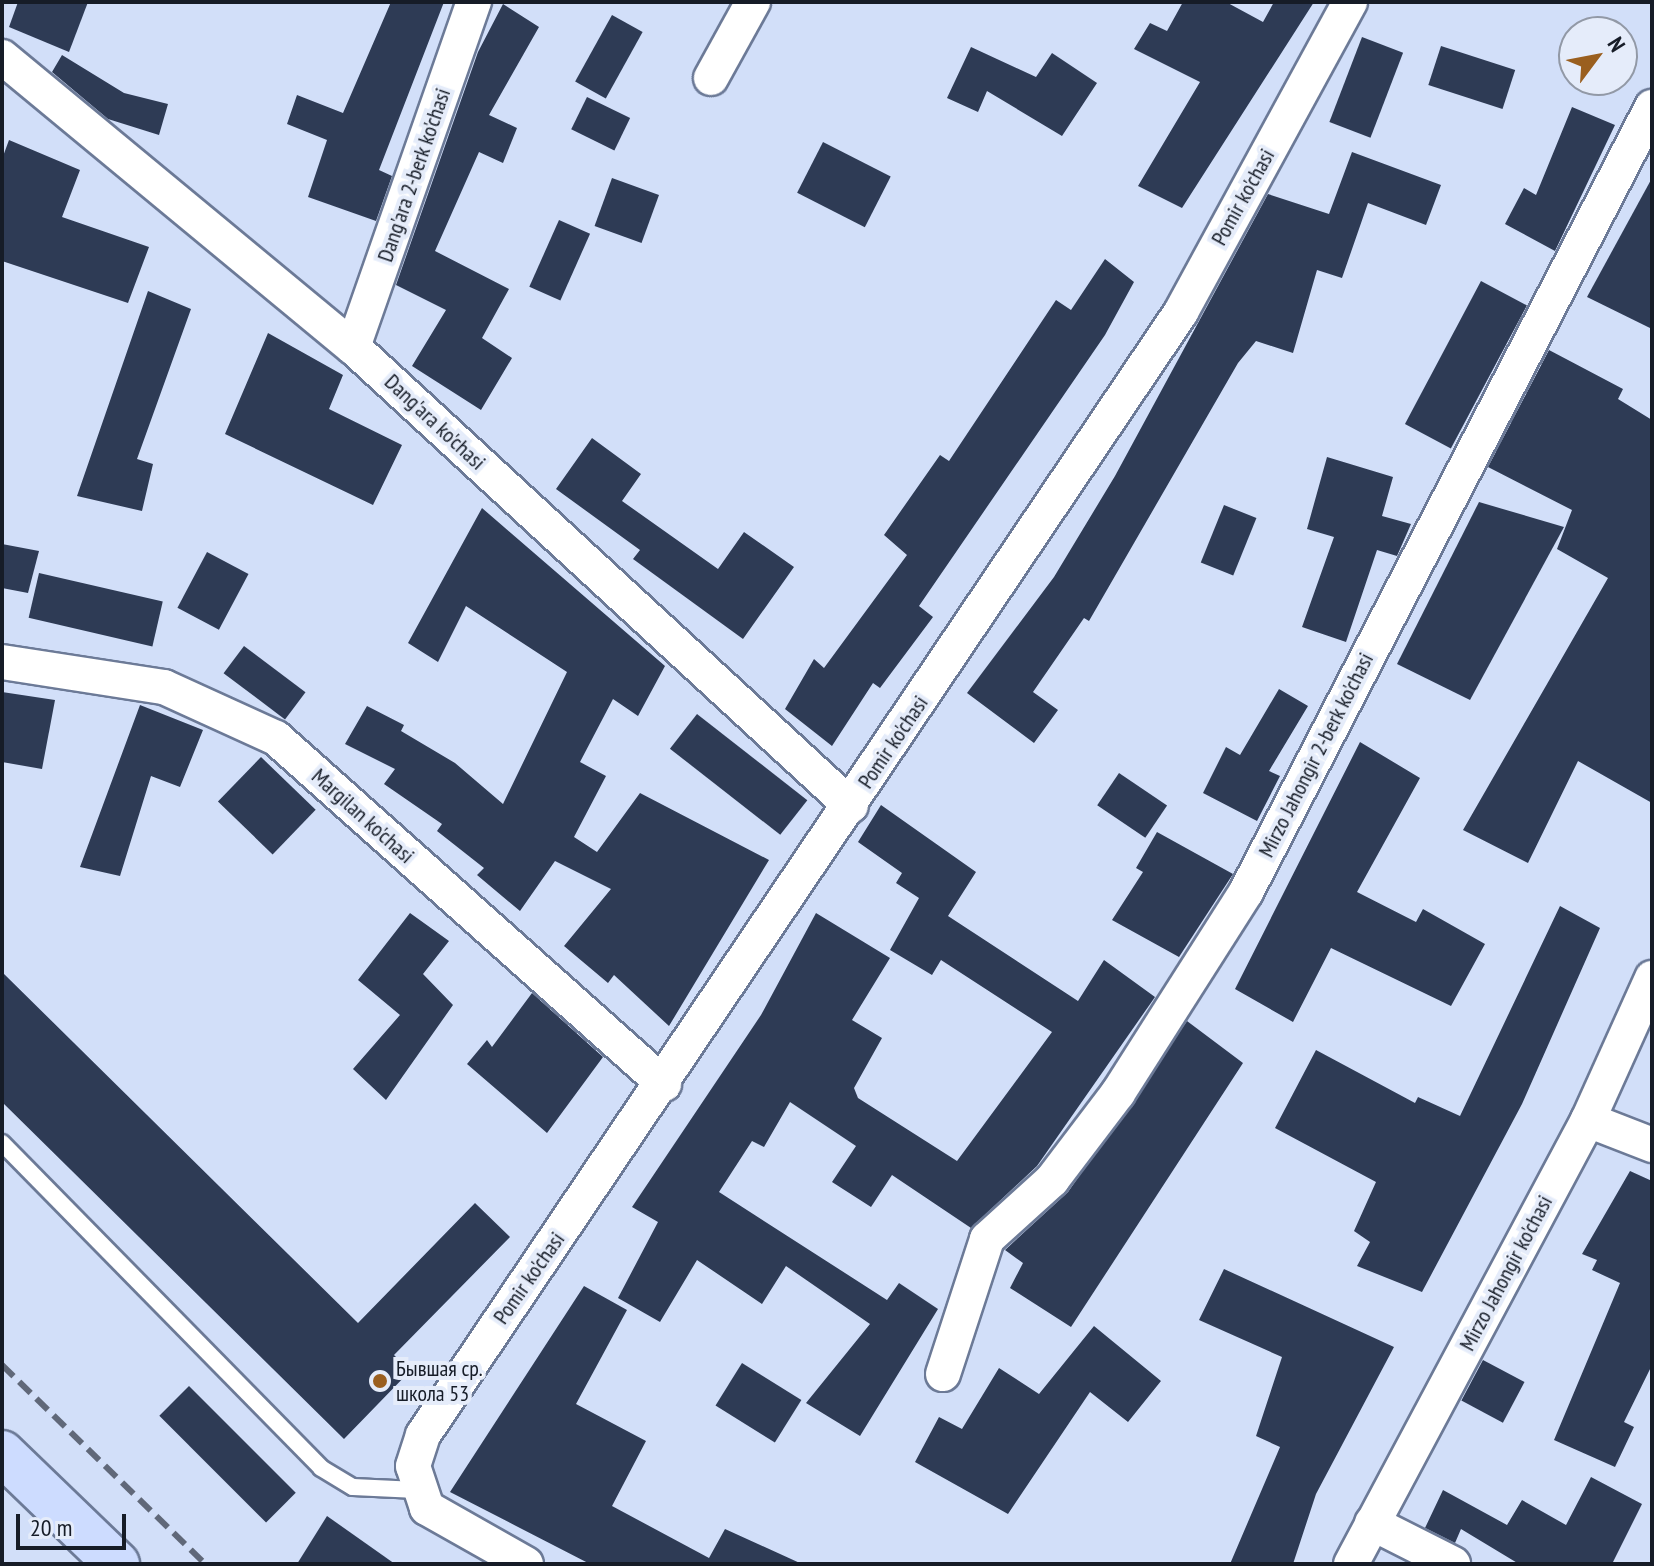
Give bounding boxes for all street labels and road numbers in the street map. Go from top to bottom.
street label: Dang'ara 2-berk ko'chasi [372,85,456,265]
street label: Pomir ko'chasi [1206,144,1280,250]
street label: Dang'ara ko'chasi [379,369,491,475]
street label: Mirzo Jahongir 2-berk ko'chasi [1253,648,1379,862]
street label: Pomir ko'chasi [852,691,934,793]
street label: Margilan ko'chasi [306,763,420,869]
street label: Mirzo Jahongir ko'chasi [1454,1191,1558,1355]
street label: Pomir ko'chasi [488,1227,570,1329]

